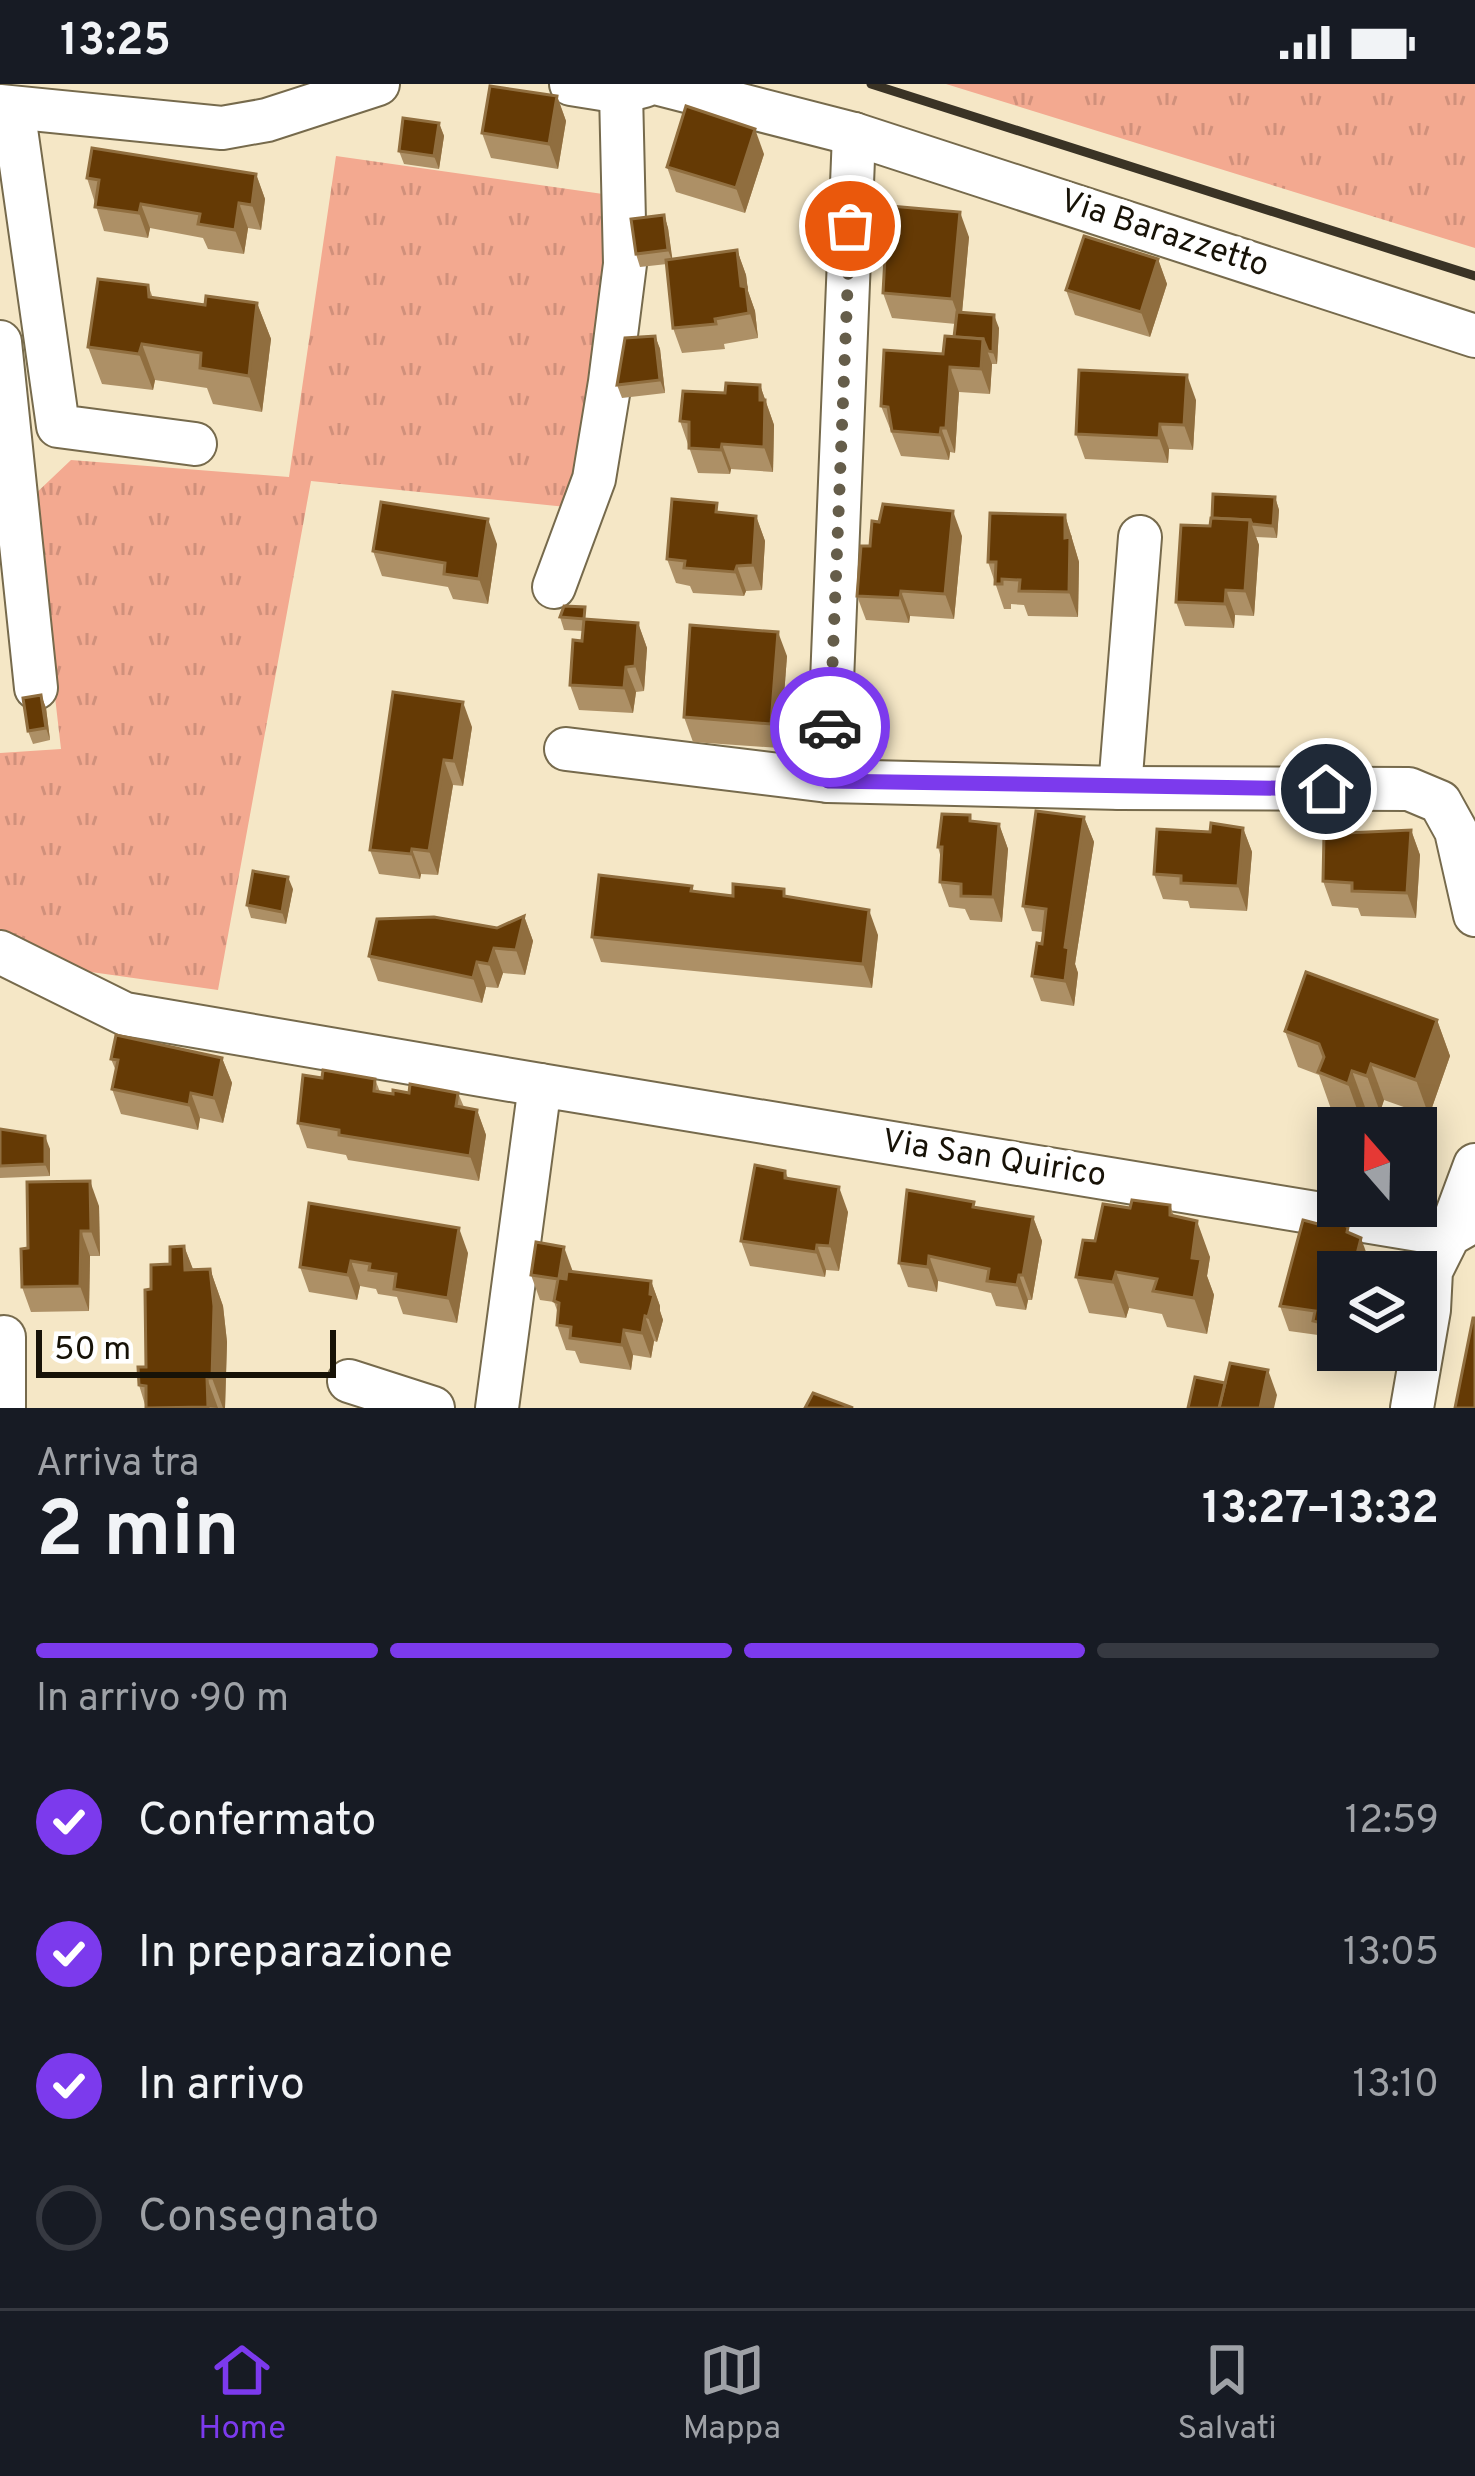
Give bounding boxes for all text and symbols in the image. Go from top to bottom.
text: 13:25 [60,14,171,71]
pin [799,175,901,277]
street label: Via Barazzetto [1054,181,1274,289]
icon: bag [817,193,883,259]
courier [770,667,890,787]
icon: car [797,694,863,760]
pin [1275,738,1377,840]
icon: home [1293,756,1359,822]
north arrow [1317,1107,1437,1227]
map controls [1317,1107,1437,1371]
street label: Via San Quirico [879,1122,1109,1198]
button: layers [1317,1251,1437,1371]
scale bar [36,1324,336,1377]
text: 50 m [54,1330,131,1372]
text: Arriva tra [36,1441,199,1490]
text: 13:27–13:32 [1202,1482,1439,1539]
text: 2 min [36,1485,240,1584]
text: In arrivo · 90 m [36,1676,289,1725]
icon: check [36,1789,102,1855]
text: Confermato [138,1794,376,1851]
text: 12:59 [1345,1798,1439,1847]
icon: check [36,1921,102,1987]
text: In preparazione [138,1926,453,1983]
text: 13:05 [1343,1930,1439,1979]
icon: check [36,2053,102,2119]
text: In arrivo [138,2058,305,2115]
text: 13:10 [1353,2062,1439,2111]
text: Consegnato [138,2190,379,2247]
tab: Home [198,2337,286,2451]
tab: Mappa [683,2337,781,2451]
tab: Salvati [1178,2337,1277,2451]

